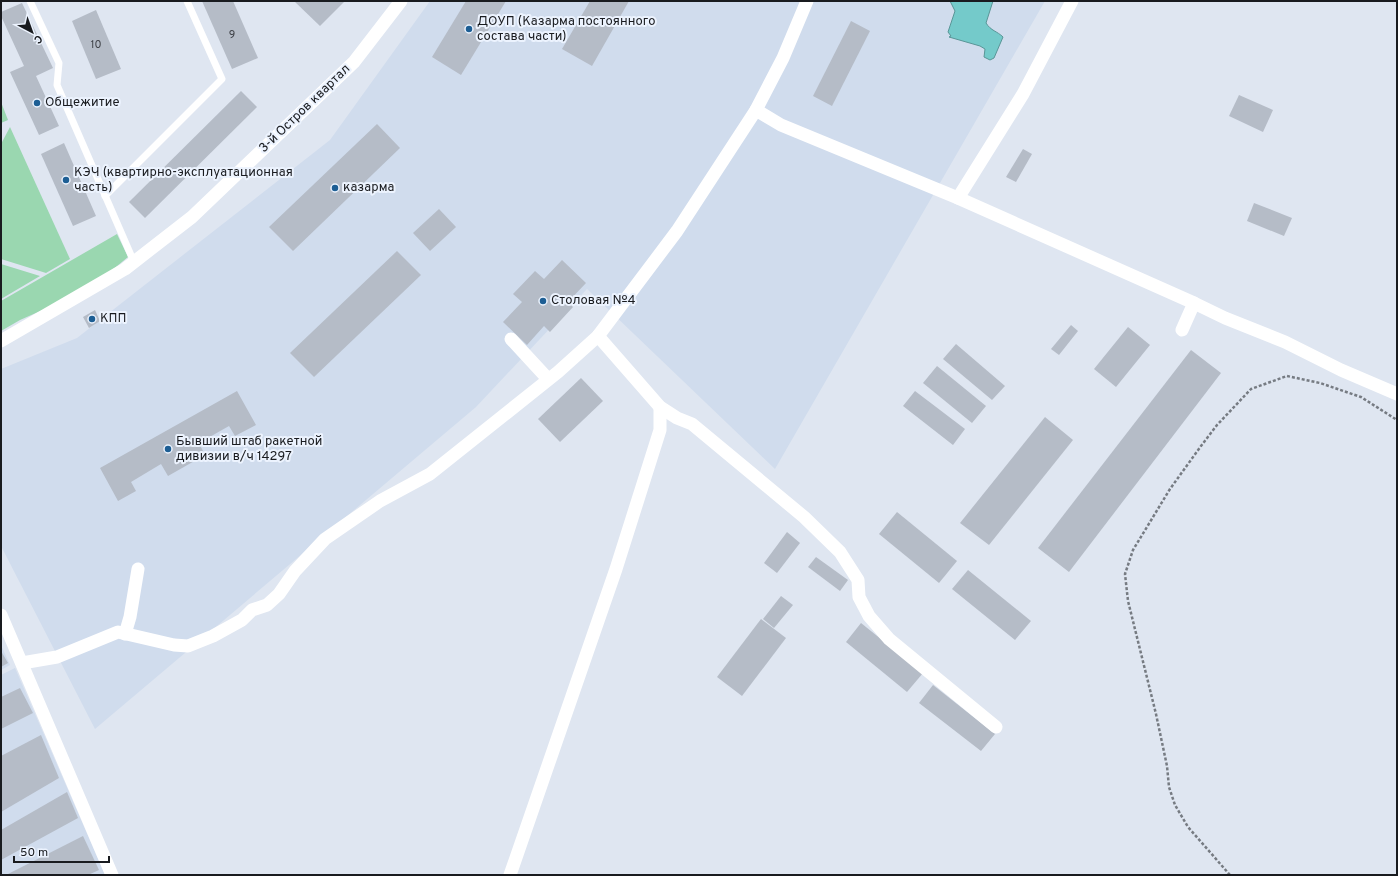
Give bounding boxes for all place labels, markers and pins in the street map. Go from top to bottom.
place label: ДОУП (Казарма постоянного состава части) [477,14,656,45]
marker: ДОУП (Казарма постоянного состава части) [464,24,474,34]
place label: Общежитие [45,95,119,111]
marker: Общежитие [32,98,42,108]
place label: КЭЧ (квартирно-эксплуатационная часть) [74,165,293,196]
marker: КЭЧ (квартирно-эксплуатационная часть) [61,175,71,185]
place label: казарма [343,180,394,196]
marker: казарма [330,183,340,193]
place label: Столовая №4 [551,293,636,309]
marker: Столовая №4 [538,296,548,306]
place label: КПП [100,311,126,327]
marker: КПП [87,314,97,324]
place label: Бывший штаб ракетной дивизии в/ч 14297 [176,434,322,465]
marker: Бывший штаб ракетной дивизии в/ч 14297 [163,444,173,454]

